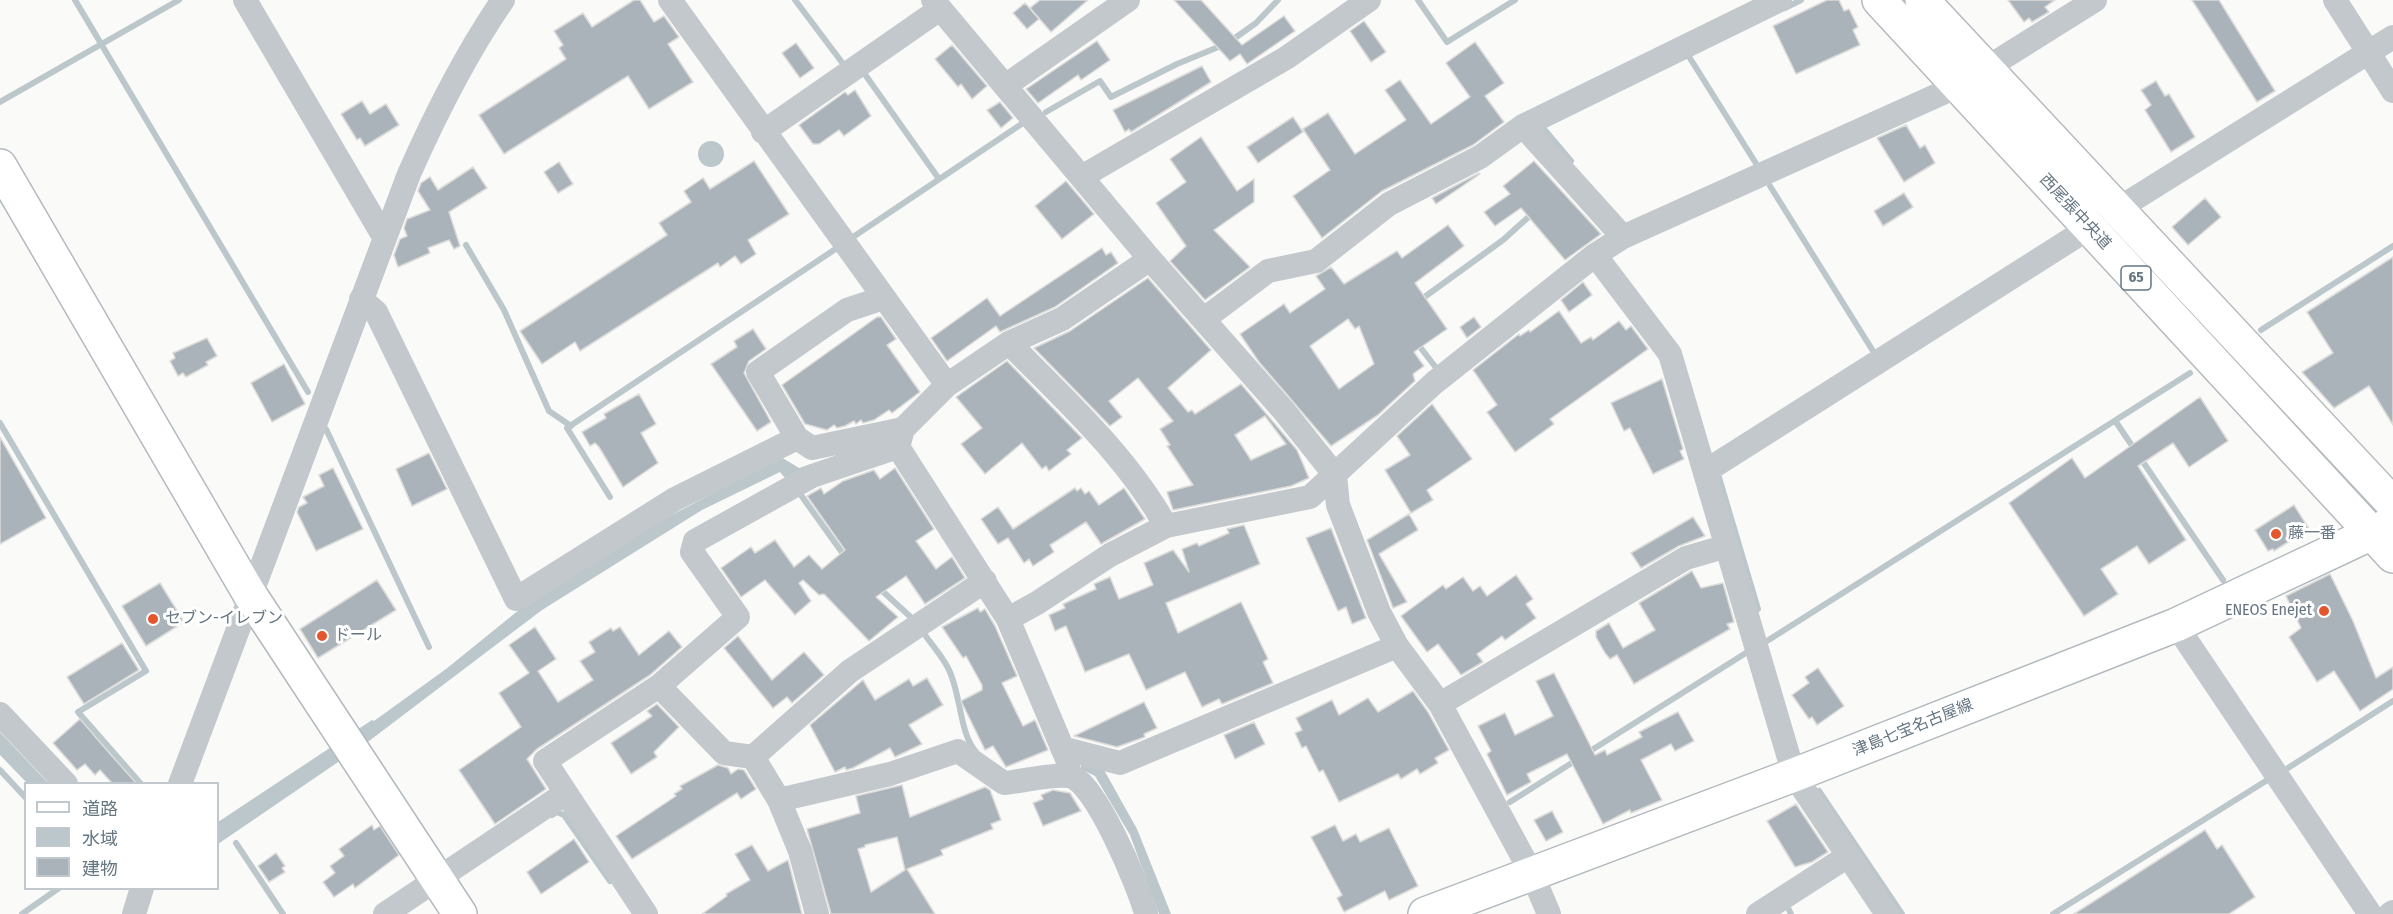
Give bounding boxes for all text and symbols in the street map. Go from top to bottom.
street label: 西尾張中央道 [2035,170,2115,254]
road number: 65 [2121,266,2151,290]
place label: 藤一番 [2288,524,2336,544]
marker: 藤一番 [2269,527,2283,541]
place label: ENEOS Enejet [2225,601,2312,621]
marker: ENEOS Enejet [2317,604,2331,618]
place label: セブン-イレブン [165,609,283,629]
marker: セブン-イレブン [146,612,160,626]
place label: ドール [334,626,382,646]
marker: ドール [315,629,329,643]
street label: 津島七宝名古屋線 [1850,695,1976,761]
legend [24,782,219,890]
text: 道路 [82,798,118,820]
text: 水域 [82,828,118,850]
text: 建物 [82,858,118,880]

